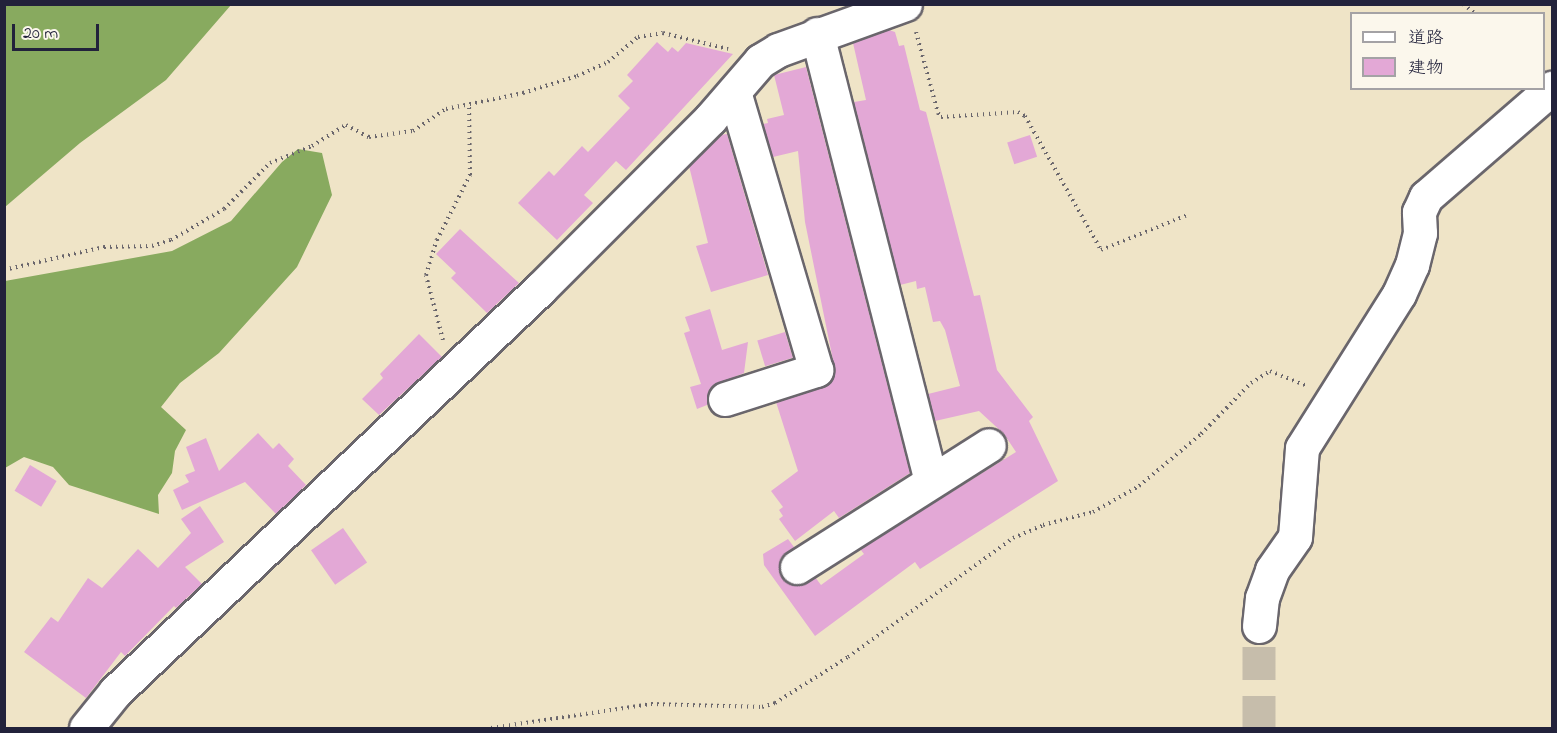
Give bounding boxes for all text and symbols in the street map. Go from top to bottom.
scale bar [15,12,102,50]
legend [1350,12,1545,90]
text: 20 m [23,21,58,47]
text: 道路 [1408,26,1444,52]
text: 建物 [1408,56,1444,82]

